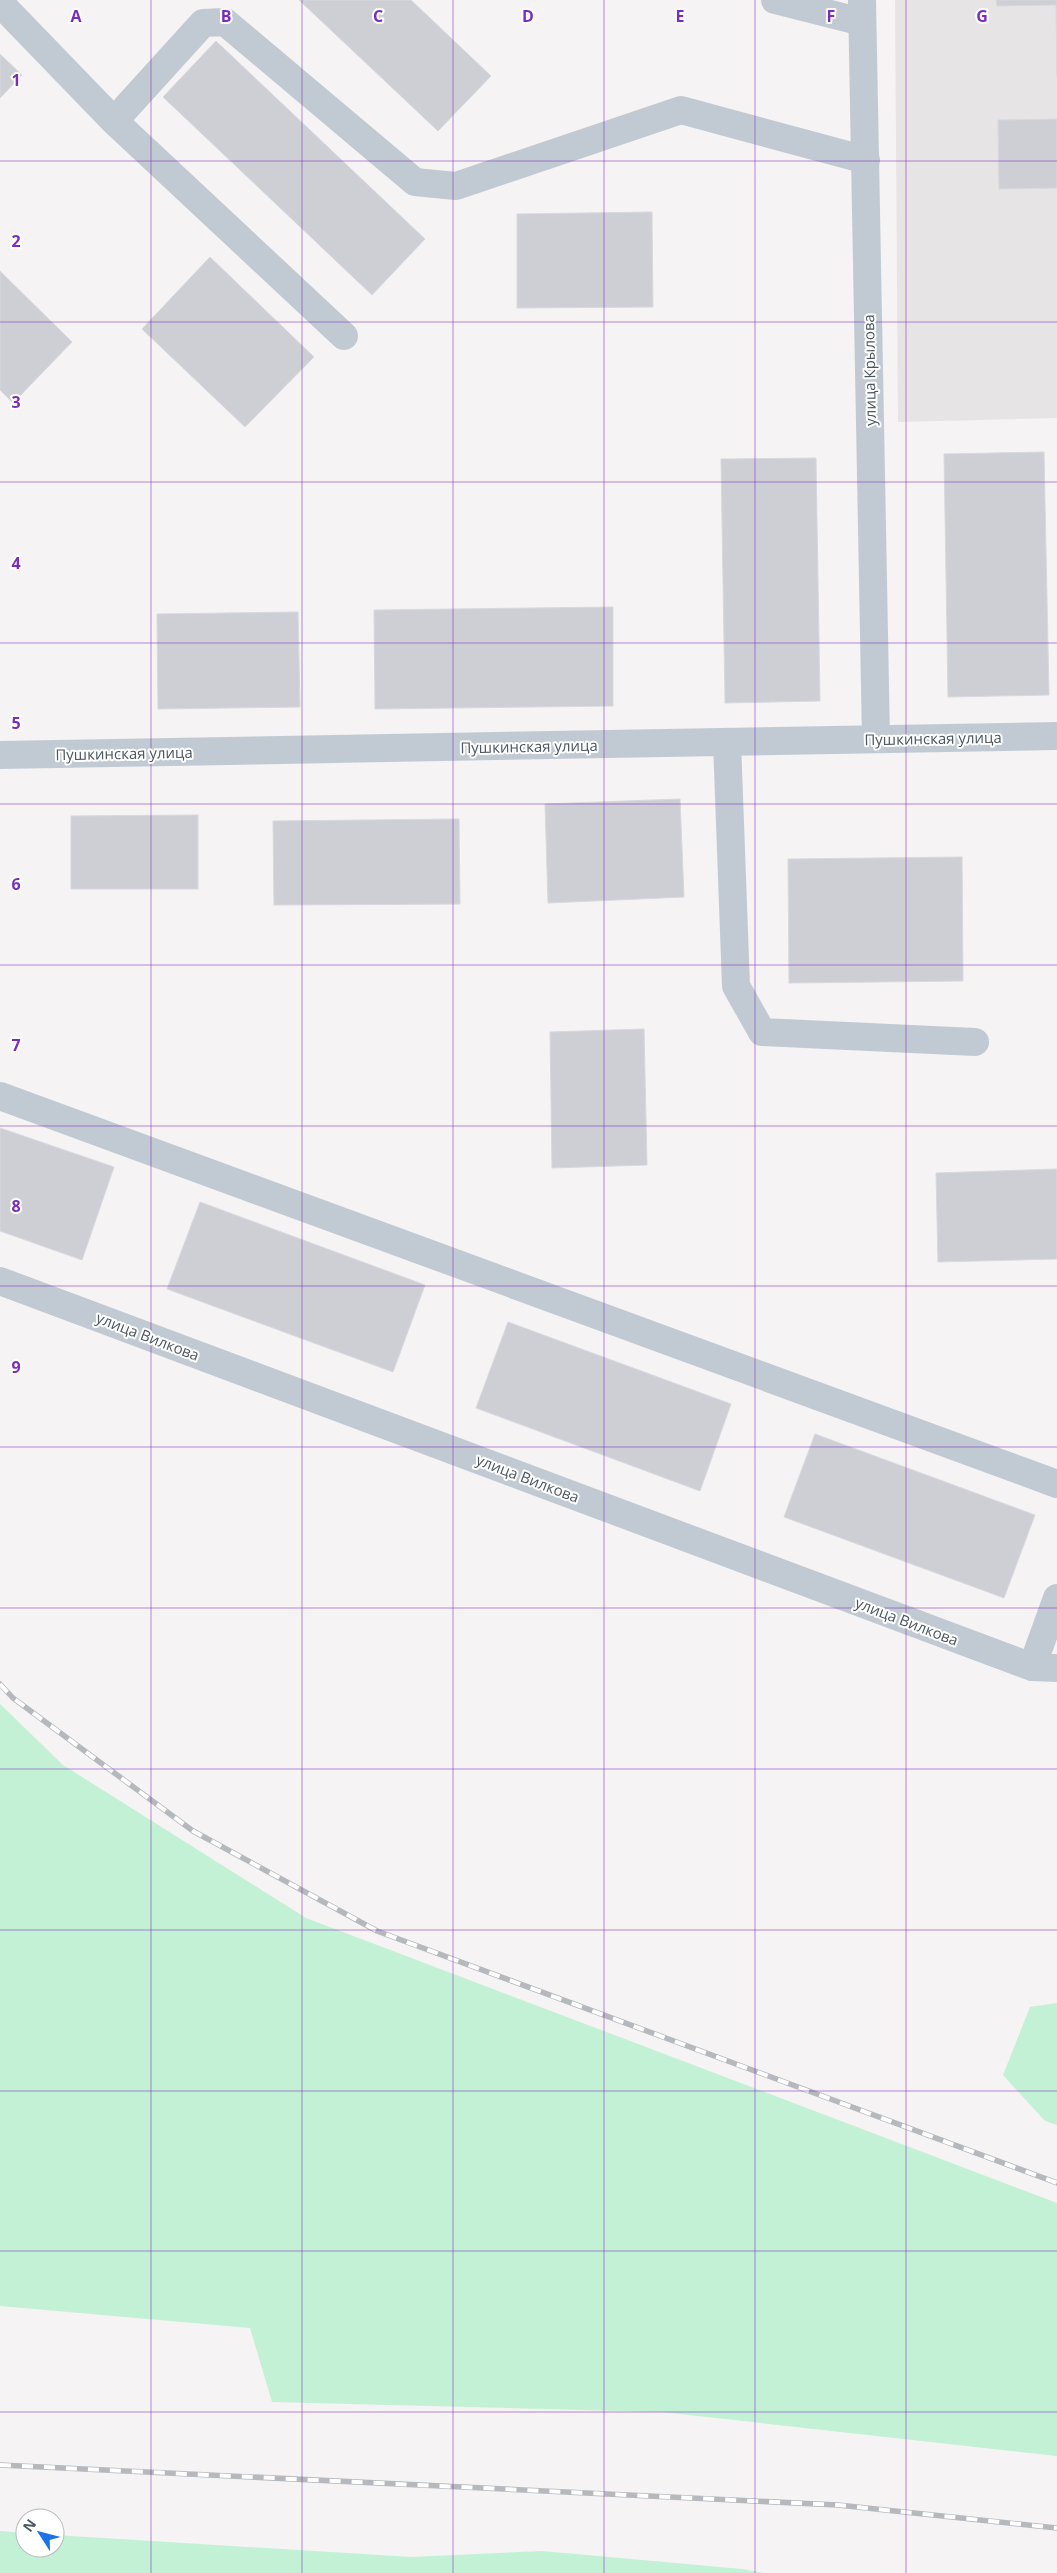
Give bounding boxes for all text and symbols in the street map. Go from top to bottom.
text: A [70,5,82,27]
text: B [221,5,231,27]
text: C [373,5,383,27]
text: D [522,5,534,27]
text: E [676,5,685,27]
text: F [827,5,835,27]
text: G [976,5,988,27]
text: 1 [11,69,21,91]
text: 2 [11,230,21,252]
street label: улица Крылова [858,314,880,426]
text: 3 [11,391,21,413]
text: 4 [11,552,21,574]
text: 5 [11,712,21,734]
street label: Пушкинская улица [864,727,1002,749]
street label: Пушкинская улица [460,735,598,757]
street label: Пушкинская улица [55,742,193,764]
text: 6 [11,873,21,895]
text: 7 [11,1034,21,1056]
text: 8 [11,1195,21,1217]
street label: улица Вилкова [94,1307,202,1365]
text: 9 [11,1356,21,1378]
street label: улица Вилкова [474,1449,582,1507]
street label: улица Вилкова [853,1592,961,1650]
north arrow [15,2508,65,2558]
text: N [18,2515,40,2535]

